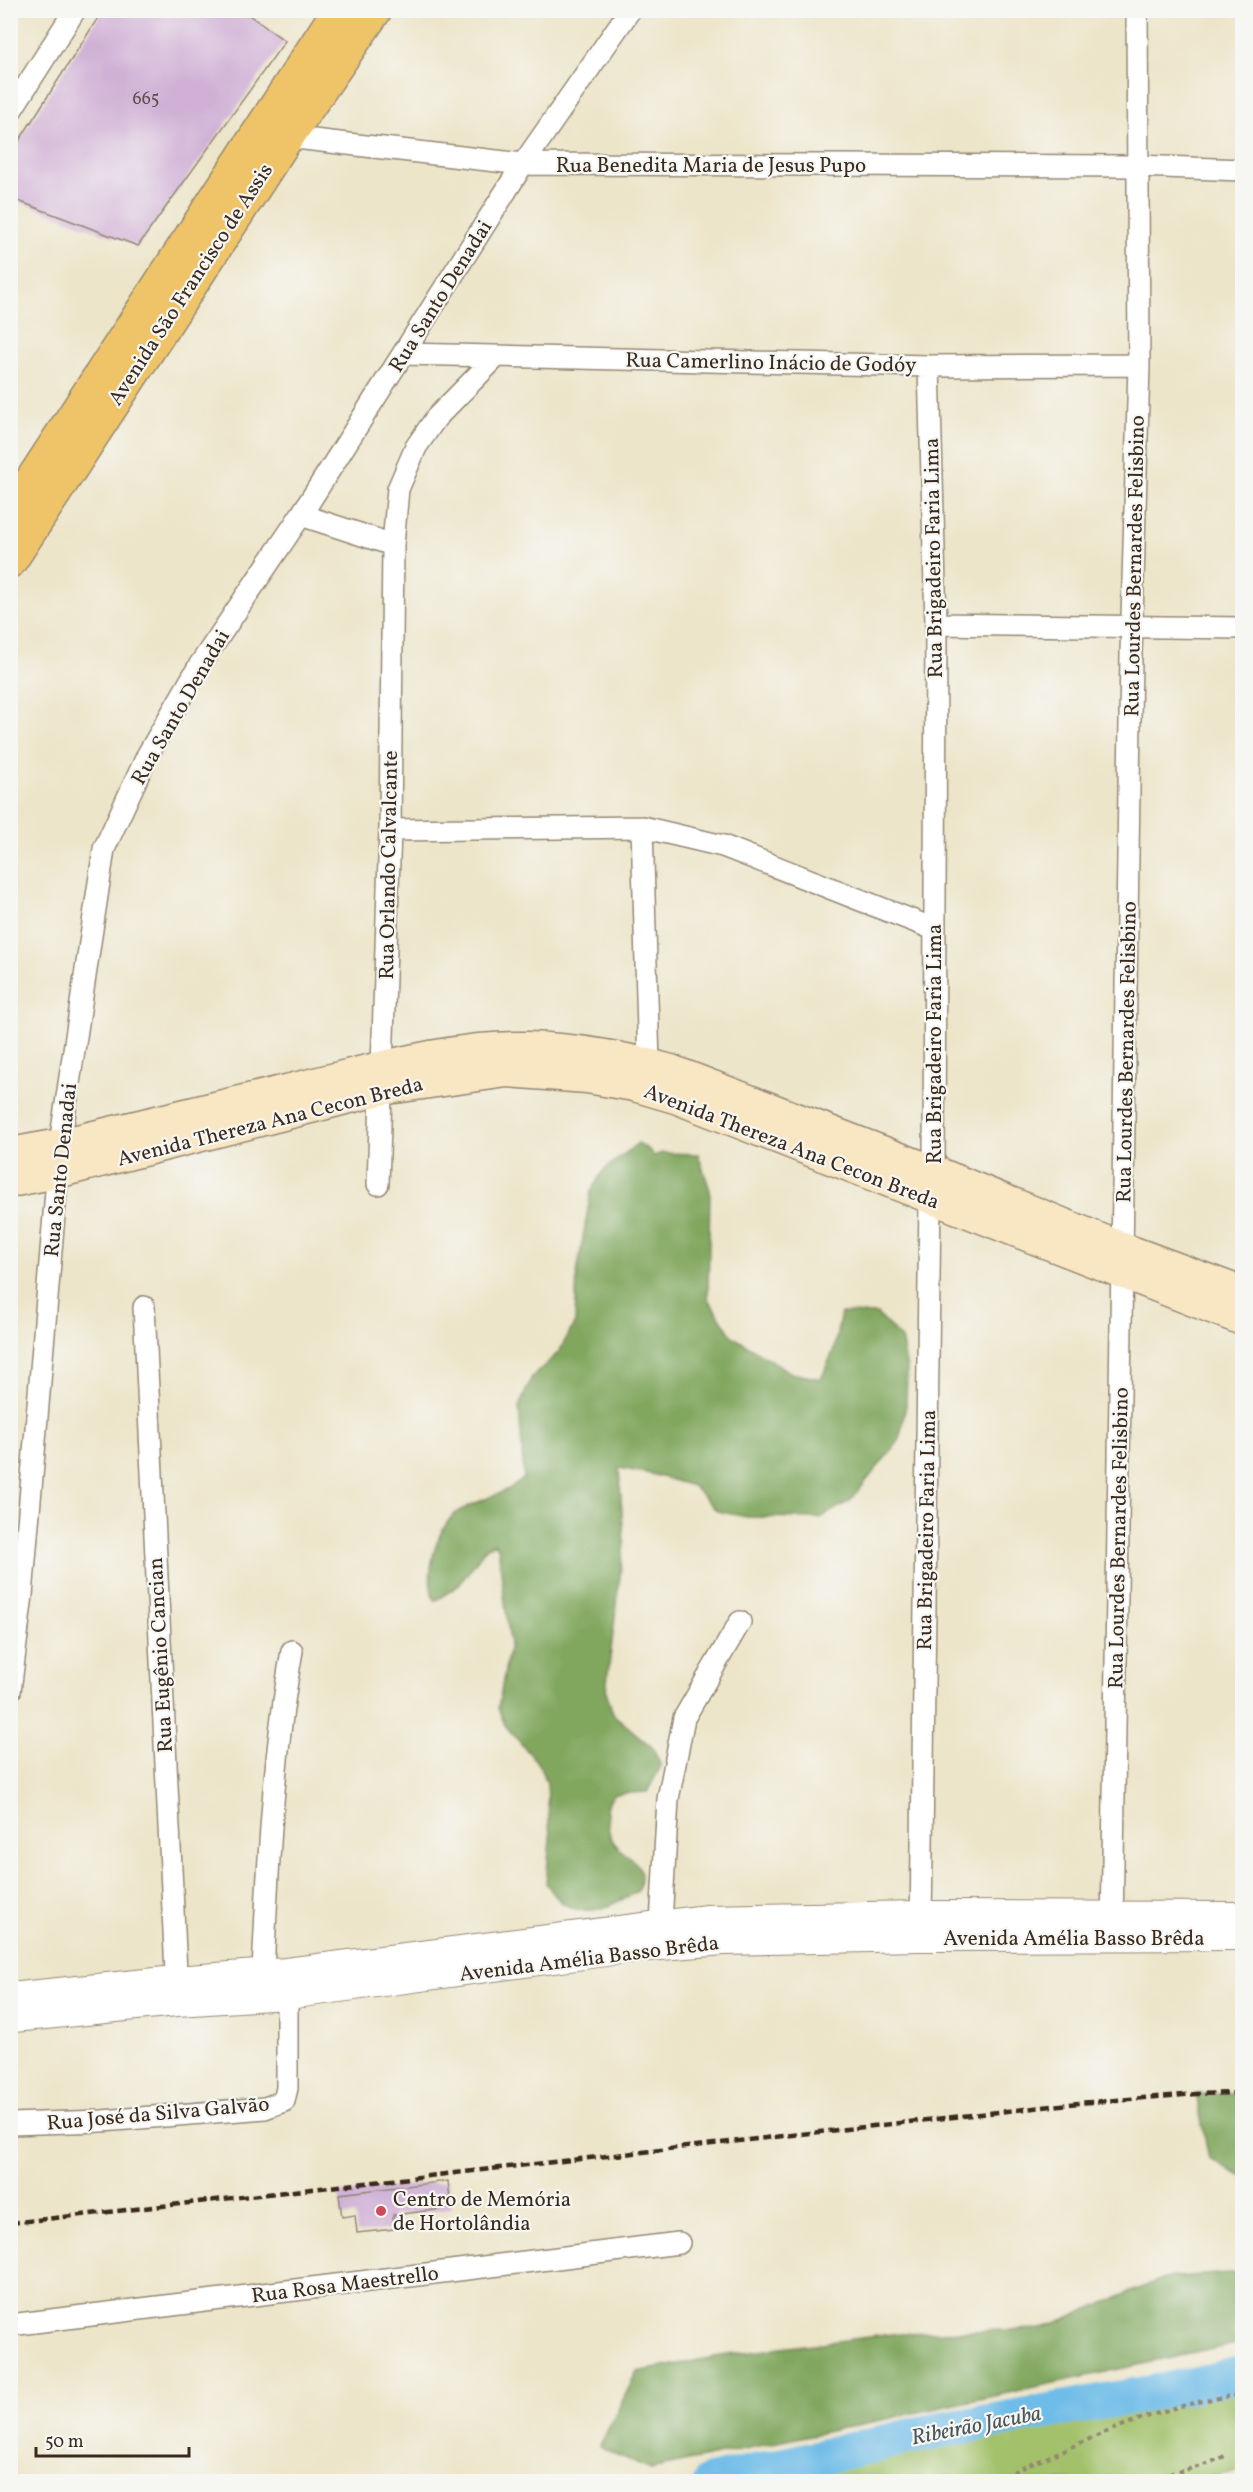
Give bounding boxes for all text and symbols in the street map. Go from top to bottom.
house number: 665 [133,87,159,112]
street label: Rua Benedita Maria de Jesus Pupo [556,152,866,181]
street label: Avenida São Francisco de Assis [102,158,281,412]
street label: Rua Santo Denadai [383,215,500,379]
street label: Rua Camerlino Inácio de Godóy [625,346,917,381]
street label: Rua Lourdes Bernardes Felisbino [1118,415,1153,717]
street label: Rua Brigadeiro Faria Lima [918,437,951,679]
street label: Rua Santo Denadai [125,625,238,791]
street label: Rua Orlando Calvalcante [373,750,406,980]
street label: Rua Lourdes Bernardes Felisbino [1110,901,1145,1203]
street label: Rua Brigadeiro Faria Lima [921,924,950,1164]
street label: Avenida Thereza Ana Cecon Breda [114,1070,426,1175]
street label: Avenida Thereza Ana Cecon Breda [639,1078,943,1217]
street label: Rua Santo Denadai [38,1082,85,1259]
street label: Rua Lourdes Bernardes Felisbino [1102,1387,1137,1689]
street label: Rua Brigadeiro Faria Lima [911,1409,944,1651]
street label: Rua Eugênio Cancian [142,1556,181,1753]
street label: Avenida Amélia Basso Brêda [943,1925,1205,1954]
street label: Avenida Amélia Basso Brêda [458,1929,721,1990]
street label: Rua José da Silva Galvão [46,2090,271,2139]
place label: Centro de Memória de Hortolândia [393,2186,571,2239]
marker: Centro de Memória de Hortolândia [374,2204,388,2218]
street label: Rua Rosa Maestrello [250,2260,440,2311]
water label: Ribeirão Jacuba [909,2399,1044,2454]
scale bar [36,2420,189,2458]
text: 50 m [45,2430,84,2455]

